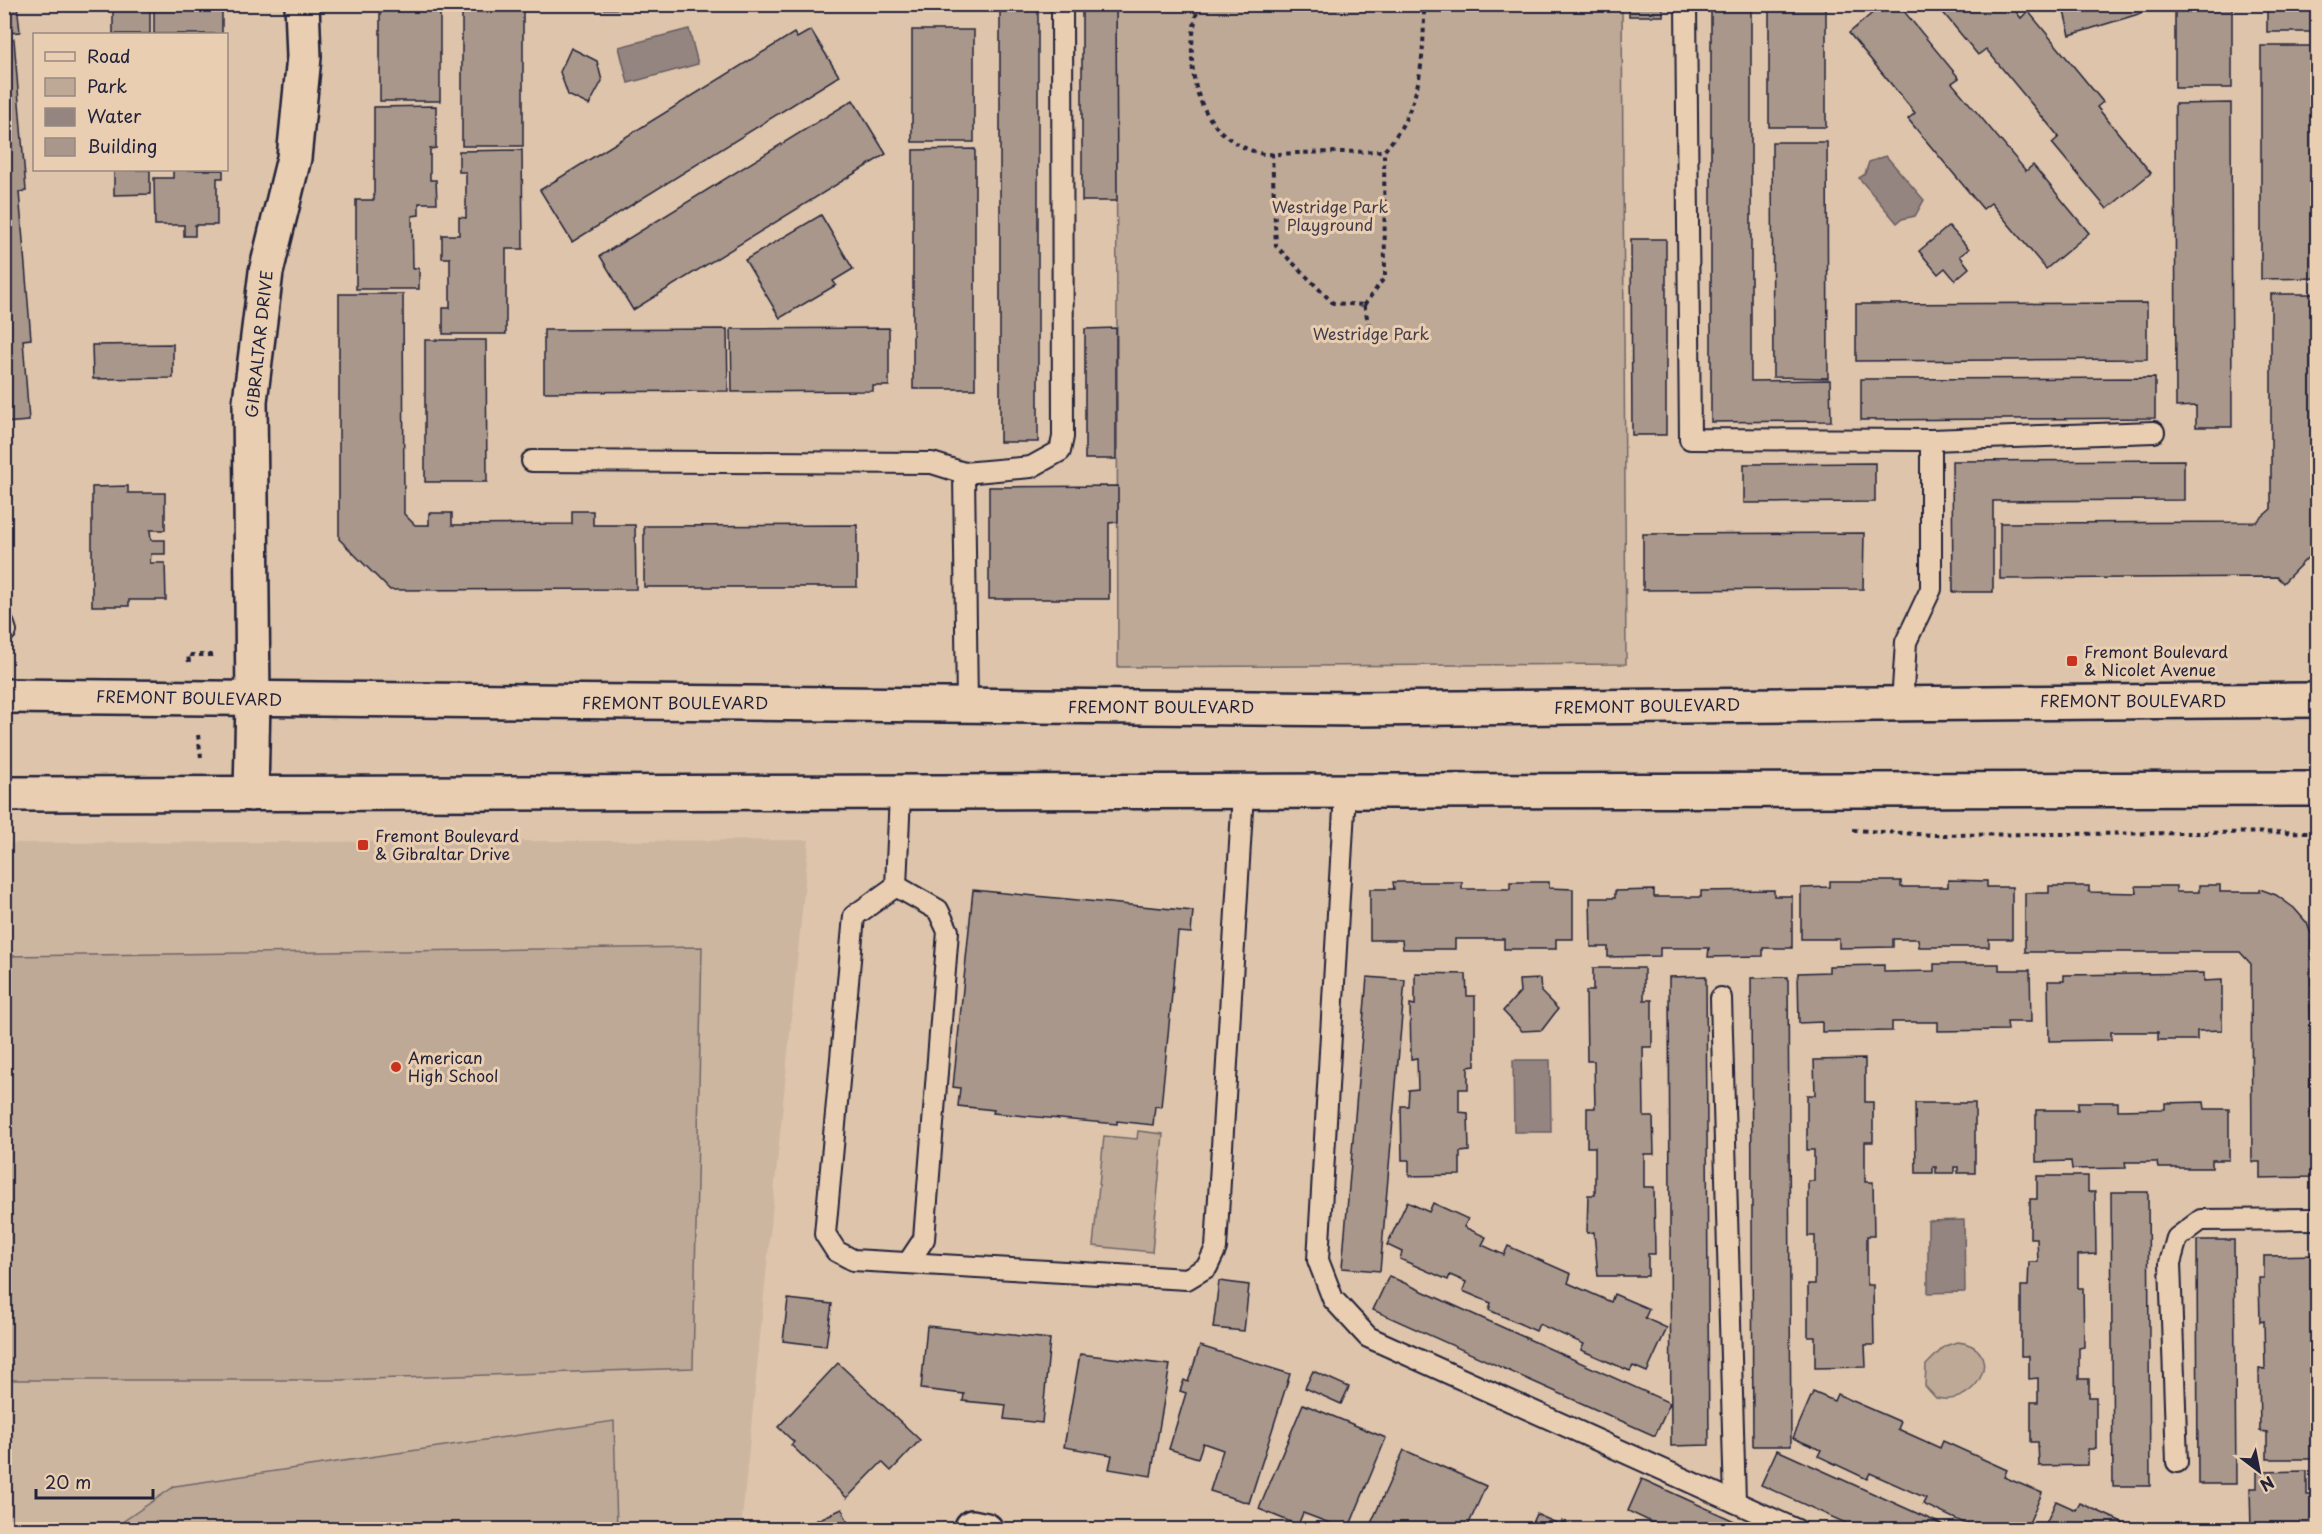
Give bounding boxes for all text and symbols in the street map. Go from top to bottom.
legend [33,33,228,171]
text: Road [87,42,131,69]
text: Park [87,72,127,99]
text: Water [87,102,142,129]
text: Building [87,132,157,159]
park label: Westridge Park Playground [1272,194,1388,236]
street label: GIBRALTAR DRIVE [238,269,278,419]
park label: Westridge Park [1313,321,1429,345]
place label: Fremont Boulevard & Nicolet Avenue [2084,639,2228,681]
marker: Fremont Boulevard & Nicolet Avenue [2065,654,2079,668]
street label: FREMONT BOULEVARD [96,683,282,711]
street label: FREMONT BOULEVARD [2040,688,2226,712]
street label: FREMONT BOULEVARD [582,690,768,714]
street label: FREMONT BOULEVARD [1554,691,1740,719]
street label: FREMONT BOULEVARD [1068,694,1254,718]
place label: Fremont Boulevard & Gibraltar Drive [375,823,519,865]
marker: Fremont Boulevard & Gibraltar Drive [356,838,370,852]
place label: American High School [408,1045,498,1087]
marker: American High School [389,1060,403,1074]
north arrow [2229,1441,2289,1501]
scale bar [36,1462,153,1500]
text: 20 m [45,1468,91,1495]
text: N [2256,1471,2279,1498]

